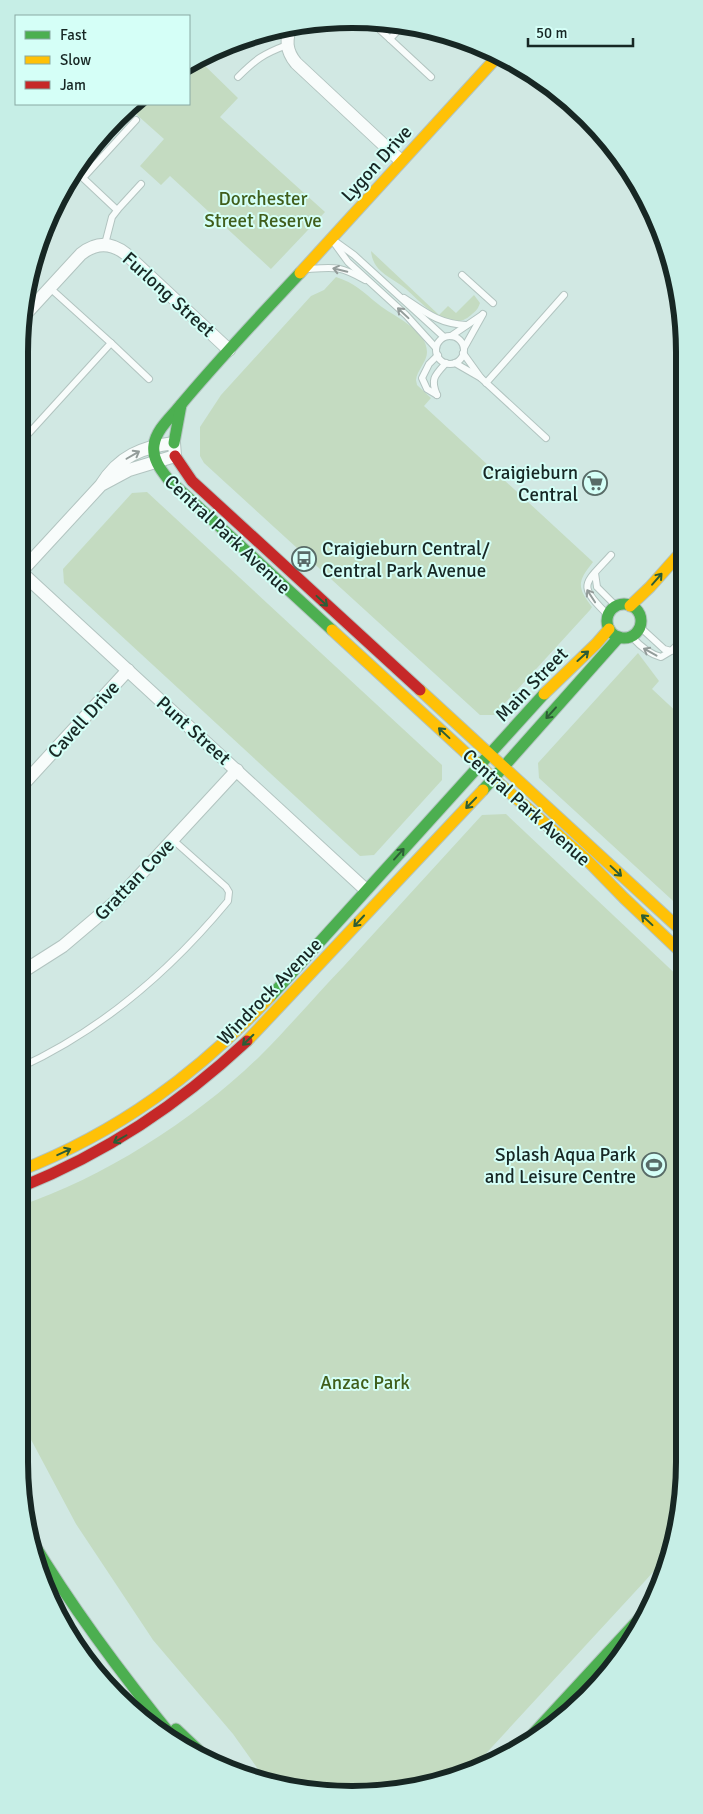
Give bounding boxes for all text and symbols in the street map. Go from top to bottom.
legend [15,15,190,105]
scale bar [528,15,633,47]
text: 50 m [536,24,567,42]
text: Fast [60,26,87,44]
text: Slow [60,51,91,69]
text: Jam [60,76,86,94]
street label: Lygon Drive [336,120,417,207]
park label: Dorchester Street Reserve [204,187,322,233]
street label: Furlong Street [117,247,220,343]
one-way arrow [333,265,349,274]
one-way arrow [397,307,410,319]
one-way arrow [125,449,139,459]
place label: Craigieburn Central [482,461,578,507]
street label: Central Park Avenue [159,470,296,600]
supermarket icon: Craigieburn Central [582,470,608,496]
place label: Craigieburn Central/ Central Park Avenue [322,537,490,583]
bus stop icon: Craigieburn Central/ Central Park Avenue [291,546,317,572]
one-way arrow [651,573,662,586]
one-way arrow [586,589,596,603]
one-way arrow [315,595,328,607]
street label: Main Street [490,642,573,727]
one-way arrow [643,647,658,656]
one-way arrow [576,650,589,662]
street label: Cavell Drive [43,676,125,763]
street label: Punt Street [151,691,236,771]
one-way arrow [546,706,557,719]
one-way arrow [437,727,450,738]
street label: Central Park Avenue [457,744,595,872]
one-way arrow [465,796,477,809]
street label: Grattan Cove [90,834,180,926]
one-way arrow [393,847,405,860]
one-way arrow [609,865,622,877]
one-way arrow [353,914,365,927]
one-way arrow [641,914,654,926]
street label: Windrock Avenue [212,933,327,1051]
one-way arrow [242,1034,255,1046]
one-way arrow [113,1134,127,1144]
place label: Splash Aqua Park and Leisure Centre [485,1143,636,1189]
one-way arrow [56,1147,71,1156]
sports icon: Splash Aqua Park and Leisure Centre [641,1152,667,1178]
park label: Anzac Park [320,1371,410,1395]

